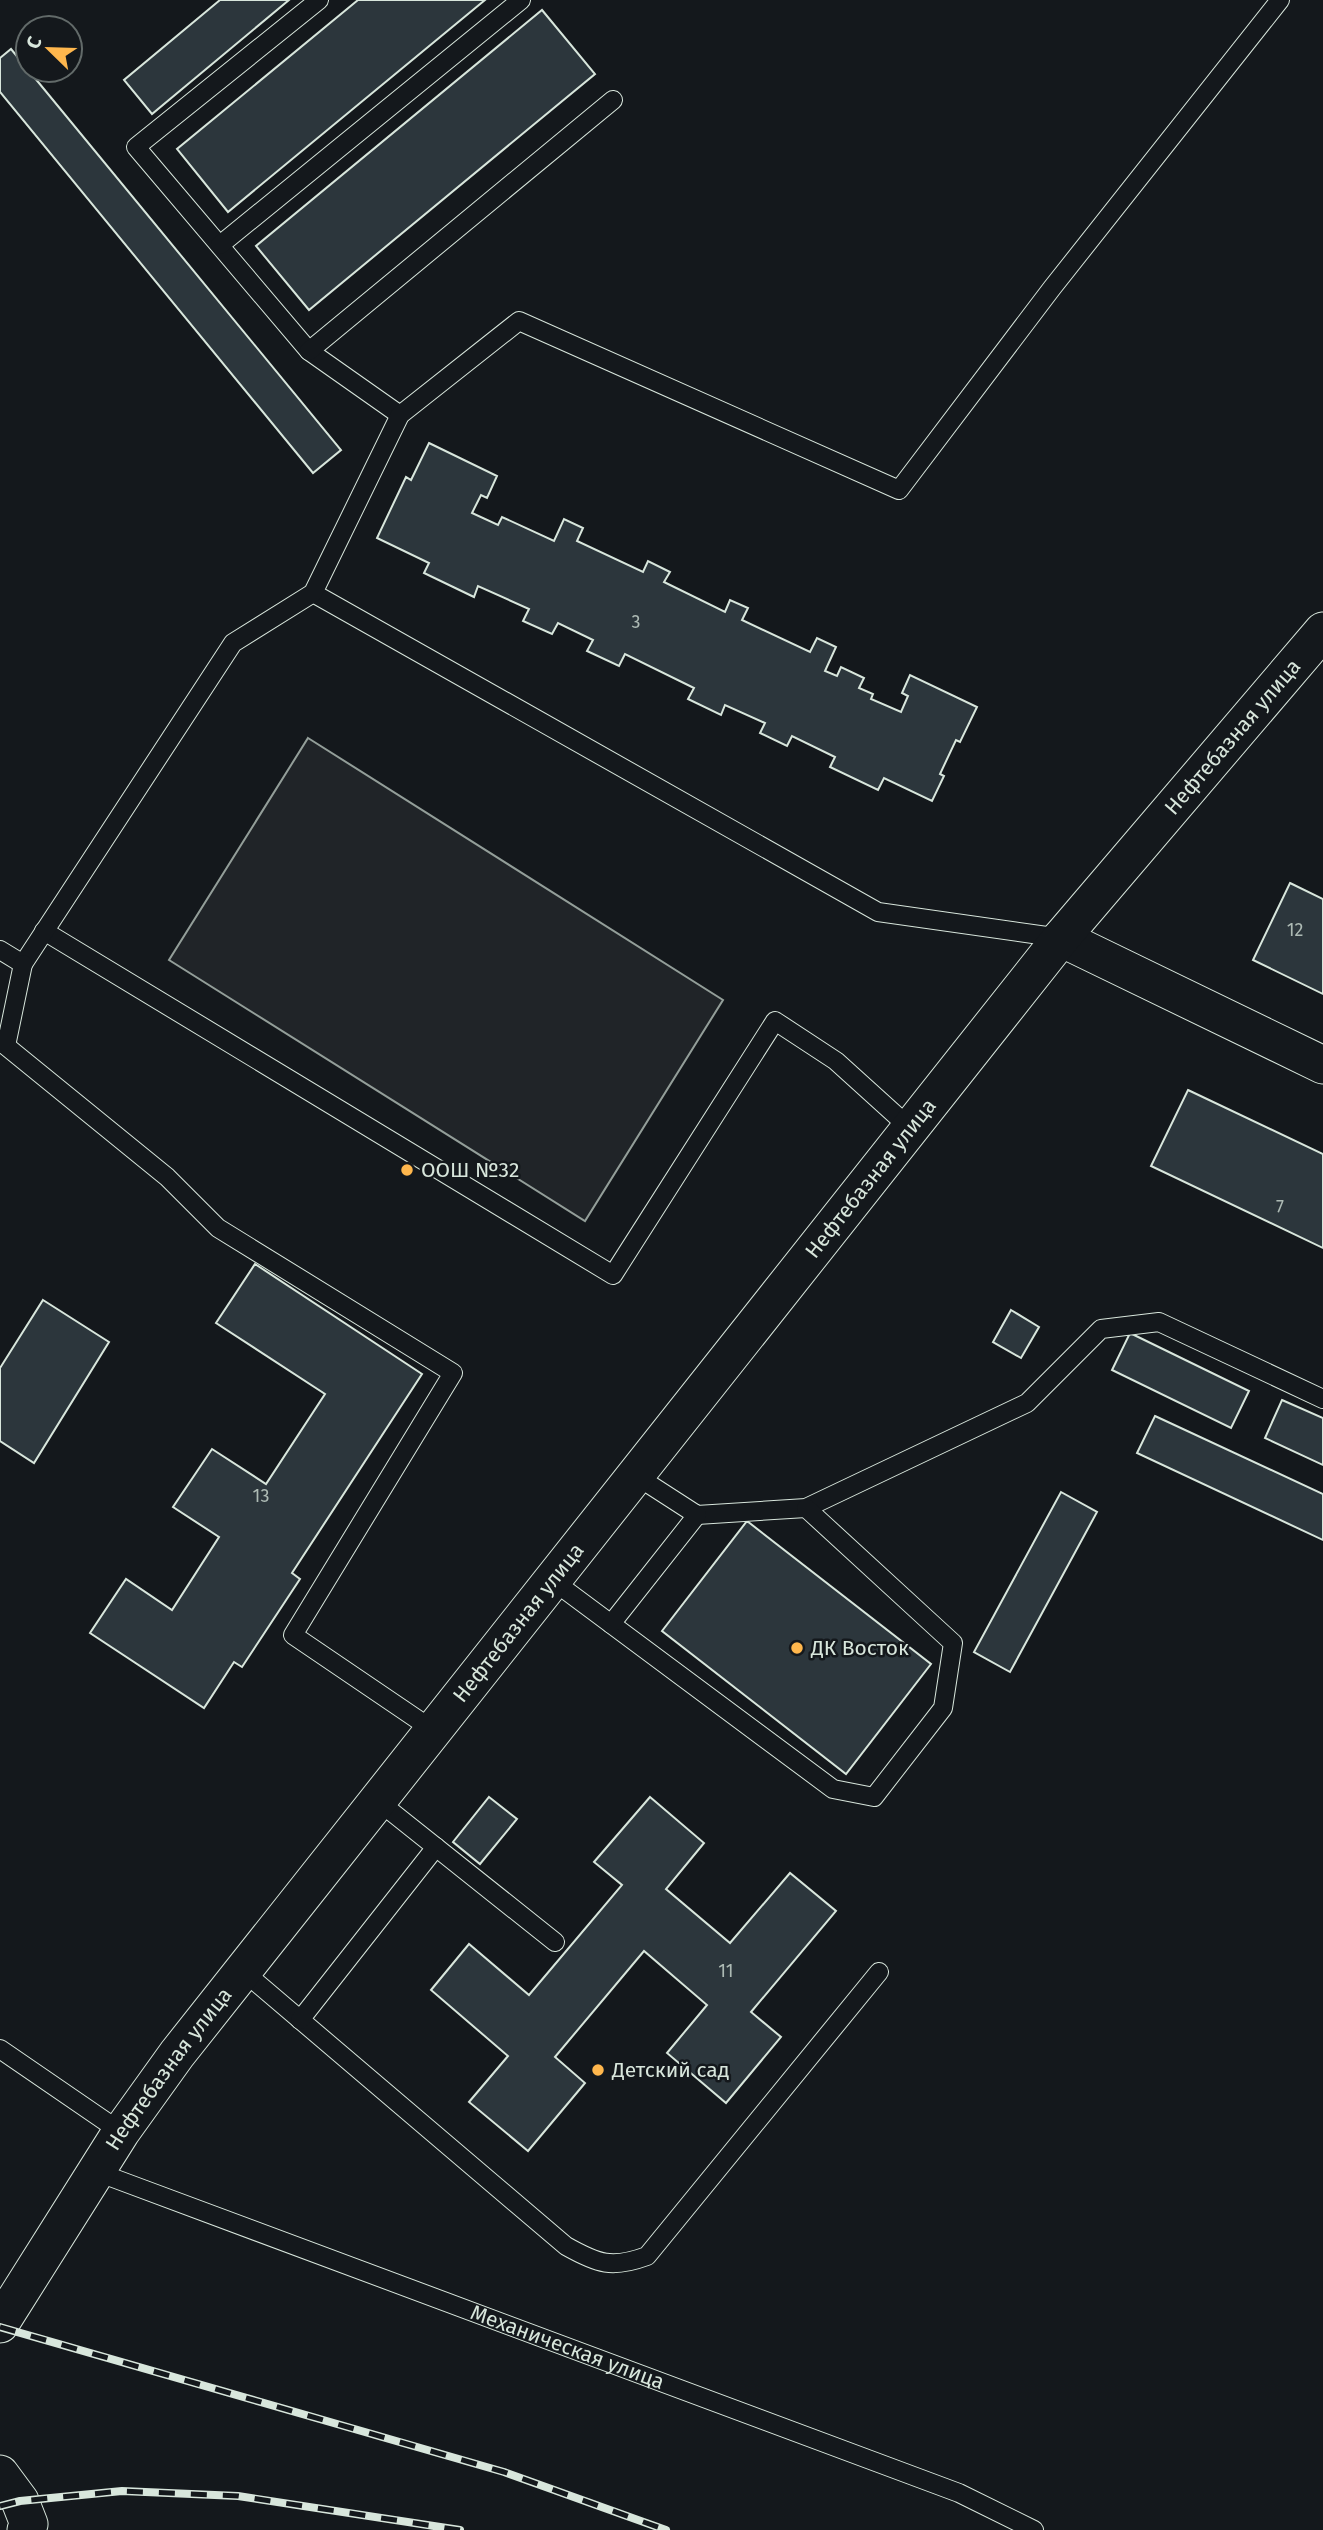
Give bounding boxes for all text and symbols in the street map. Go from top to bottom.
north arrow [14,14,84,84]
text: С [21,33,47,52]
house number: 3 [632,611,640,633]
street label: Нефтебазная улица [1159,654,1306,820]
house number: 12 [1287,919,1303,941]
street label: Нефтебазная улица [799,1093,942,1263]
place label: ООШ №32 [421,1157,519,1183]
marker: ООШ №32 [399,1162,415,1178]
house number: 7 [1276,1196,1284,1218]
house number: 13 [253,1485,269,1507]
street label: Нефтебазная улица [447,1538,590,1708]
place label: ДК Восток [810,1635,909,1661]
marker: ДК Восток [789,1640,805,1656]
house number: 11 [718,1960,734,1982]
street label: Нефтебазная улица [100,1982,238,2155]
place label: Детский сад [611,2057,729,2083]
marker: Детский сад [590,2062,606,2078]
street label: Механическая улица [467,2299,668,2395]

